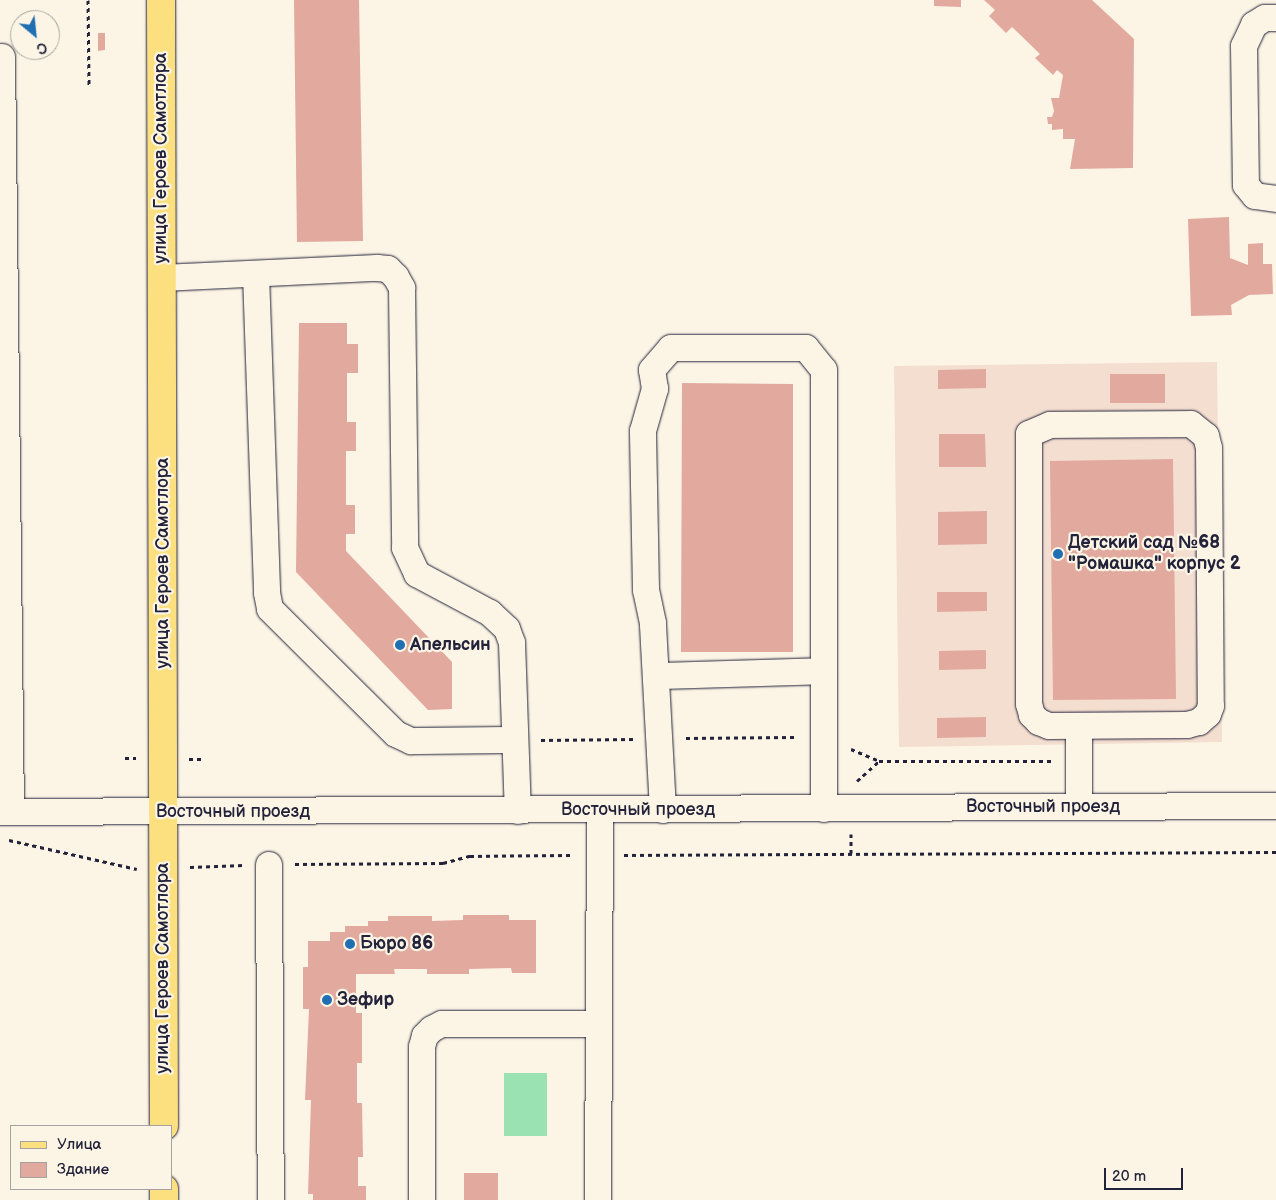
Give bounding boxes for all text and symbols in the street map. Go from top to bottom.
north arrow [10,10,60,60]
text: С [34,38,50,58]
street label: улица Героев Самотлора [150,53,172,263]
street label: улица Героев Самотлора [152,458,174,668]
place label: Детский сад №68 "Ромашка" корпус 2 [1068,533,1241,576]
marker: Детский сад №68 "Ромашка" корпус 2 [1052,548,1064,560]
place label: Апельсин [410,634,491,656]
marker: Апельсин [394,639,406,651]
street label: Восточный проезд [966,796,1120,818]
street label: Восточный проезд [561,799,715,821]
street label: Восточный проезд [156,801,310,823]
street label: улица Героев Самотлора [152,863,174,1073]
place label: Бюро 86 [360,933,433,955]
marker: Бюро 86 [344,938,356,950]
place label: Зефир [337,989,394,1011]
marker: Зефир [321,994,333,1006]
legend [10,1125,172,1190]
text: Улица [57,1135,101,1154]
scale bar [1106,1158,1185,1190]
text: Здание [57,1160,109,1179]
text: 20 m [1112,1167,1146,1186]

